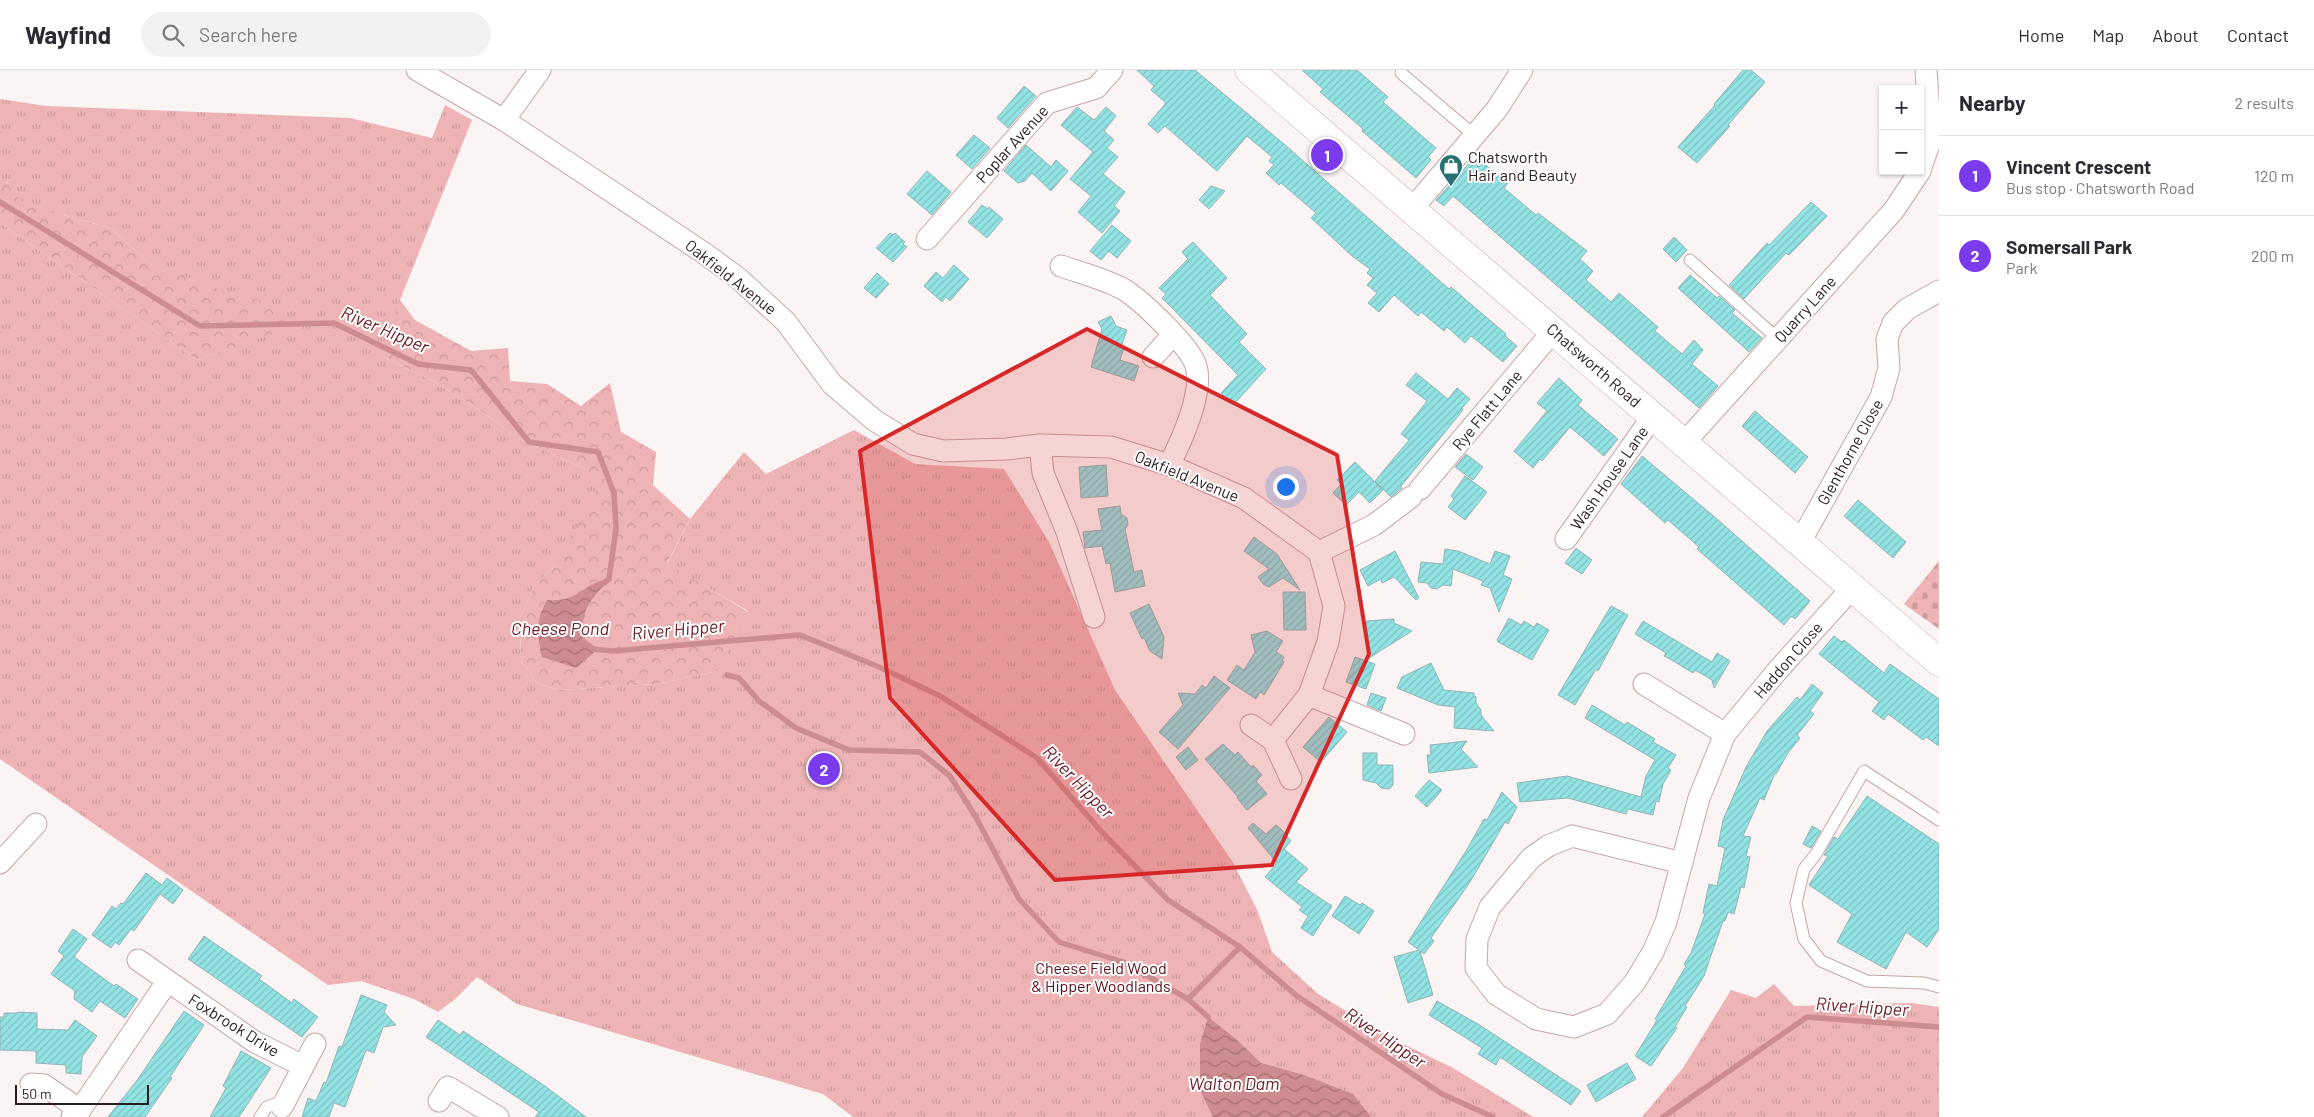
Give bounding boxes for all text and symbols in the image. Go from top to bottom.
search box [141,12,491,57]
text: Wayfind [25,20,111,49]
icon: search [159,21,187,49]
text: Search here [199,23,298,46]
text: Home [2018,24,2064,46]
text: Map [2092,24,2124,46]
text: About [2152,24,2199,46]
text: Contact [2227,24,2289,46]
map controls [1879,85,1924,175]
button: + [1879,85,1924,130]
text: Nearby [1959,90,2025,115]
text: 2 results [2235,93,2294,112]
street label: Poplar Avenue [972,101,1052,187]
button: − [1879,130,1924,175]
pin: 1 [1311,136,1343,174]
place label: Chatsworth Hair and Beauty [1468,147,1577,184]
shop icon: Chatsworth Hair and Beauty [1438,153,1464,187]
text: Vincent Crescent [2006,155,2151,178]
text: 1 [1972,166,1978,185]
text: 120 m [2254,166,2294,185]
text: Bus stop · Chatsworth Road [2006,178,2194,197]
street label: Oakfield Avenue [682,235,781,318]
text: Somersall Park [2006,235,2132,258]
text: 2 [1971,246,1979,265]
text: 200 m [2251,246,2294,265]
text: Park [2006,258,2037,277]
street label: Quarry Lane [1770,271,1839,346]
water label: River Hipper [338,301,433,358]
street label: Chatsworth Road [1543,319,1645,411]
street label: Rye Flatt Lane [1448,366,1526,454]
street label: Glenthorne Close [1813,396,1887,508]
street label: Wash House Lane [1566,422,1651,533]
street label: Oakfield Avenue [1132,446,1242,505]
your location [1273,474,1299,500]
water label: River Hipper [631,614,726,644]
water label: Cheese Pond [511,617,609,639]
street label: Haddon Close [1749,618,1826,702]
water label: River Hipper [1038,740,1119,823]
pin: 2 [808,750,840,788]
park label: Cheese Field Wood & Hipper Woodlands [1031,958,1171,995]
street label: Foxbrook Drive [185,989,283,1060]
water label: River Hipper [1815,992,1910,1020]
water label: River Hipper [1341,1002,1431,1073]
water label: Walton Dam [1188,1072,1280,1094]
scale bar [15,1082,149,1105]
text: 50 m [22,1085,51,1102]

